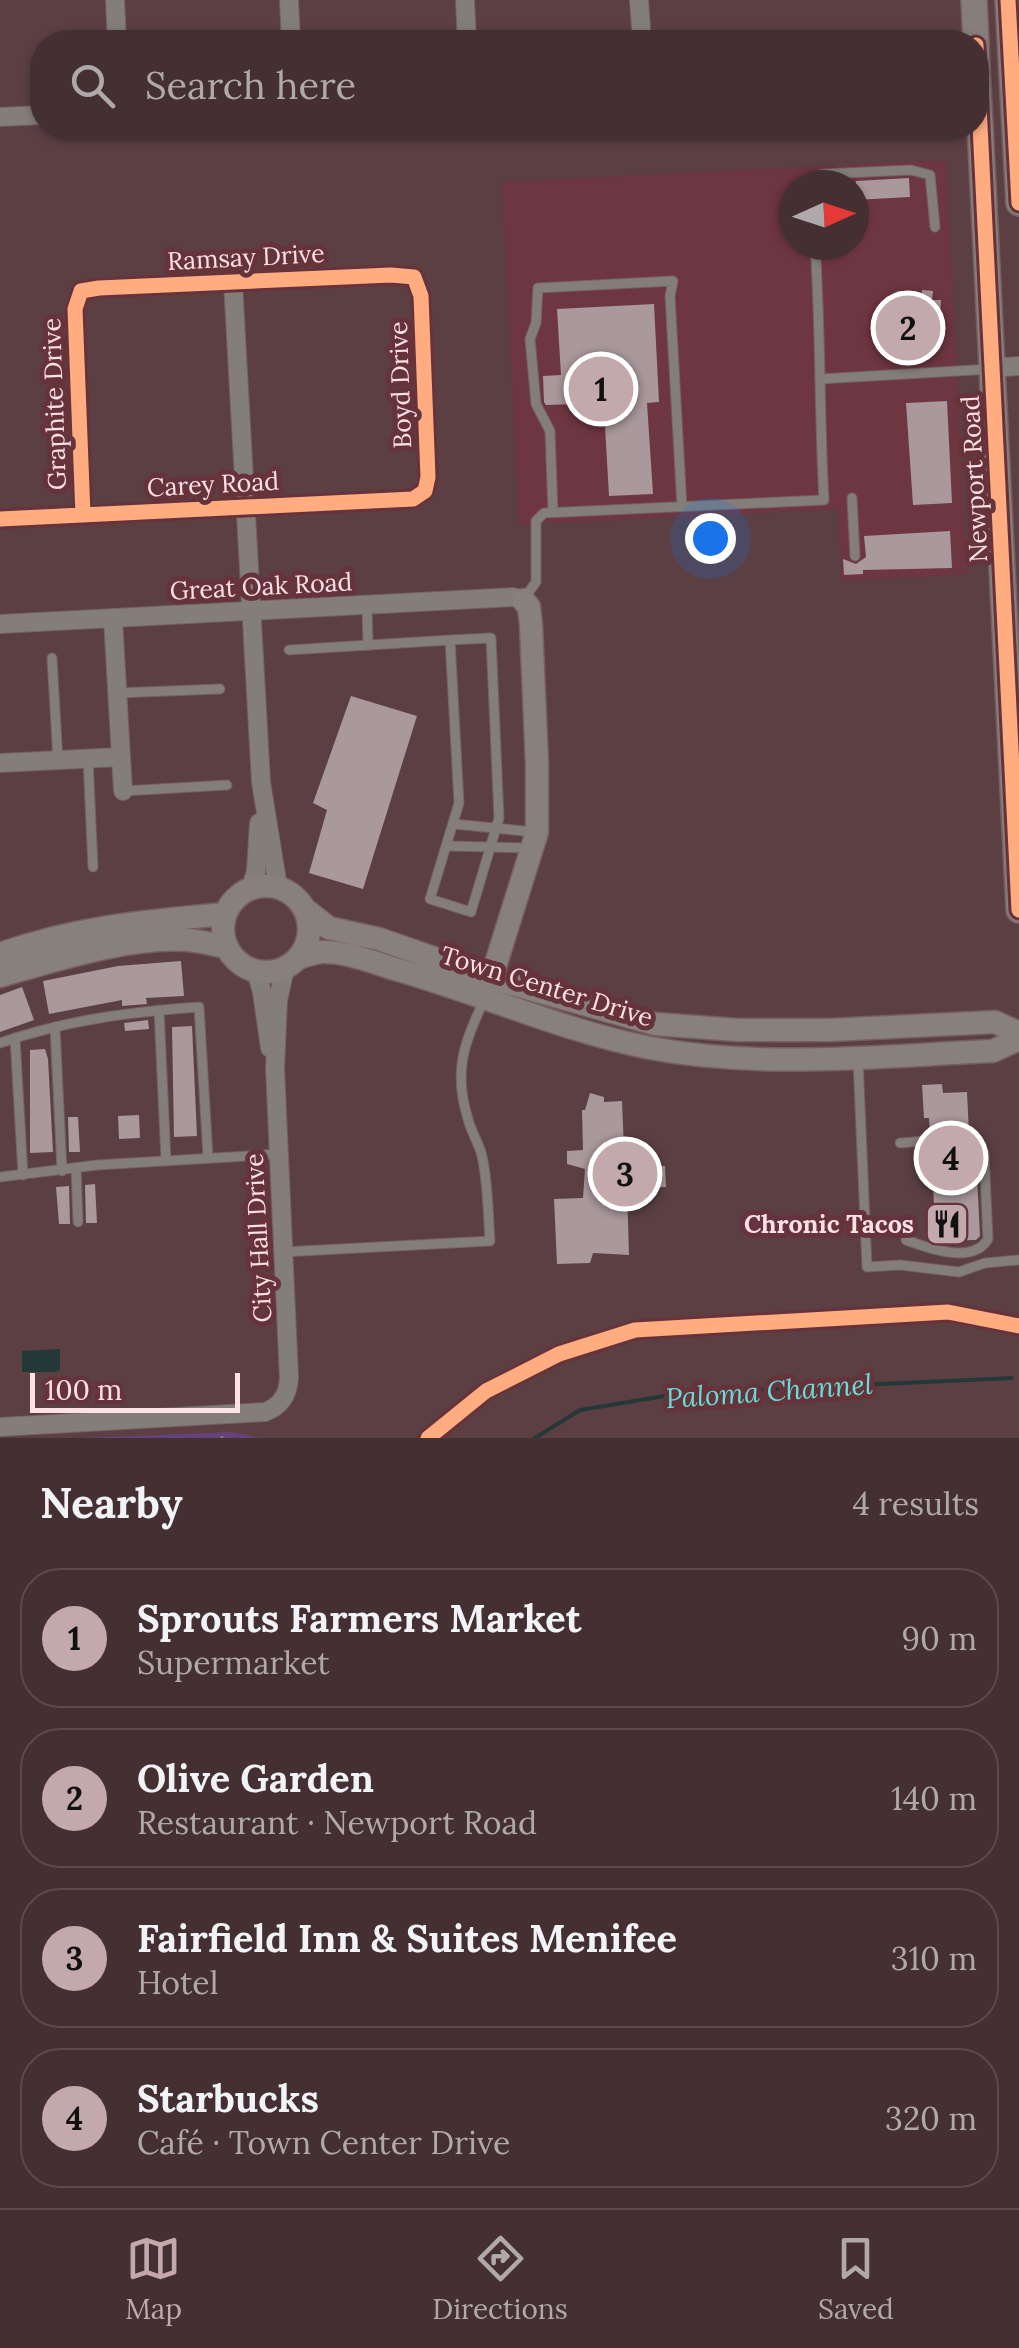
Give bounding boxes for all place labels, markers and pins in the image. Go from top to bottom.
pin: 2 [876,290,940,366]
pin: 1 [568,352,634,426]
pin: 4 [918,1120,984,1196]
pin: 3 [592,1136,658,1212]
restaurant icon: Chronic Tacos [924,1201,970,1247]
place label: Chronic Tacos [744,1208,914,1240]

